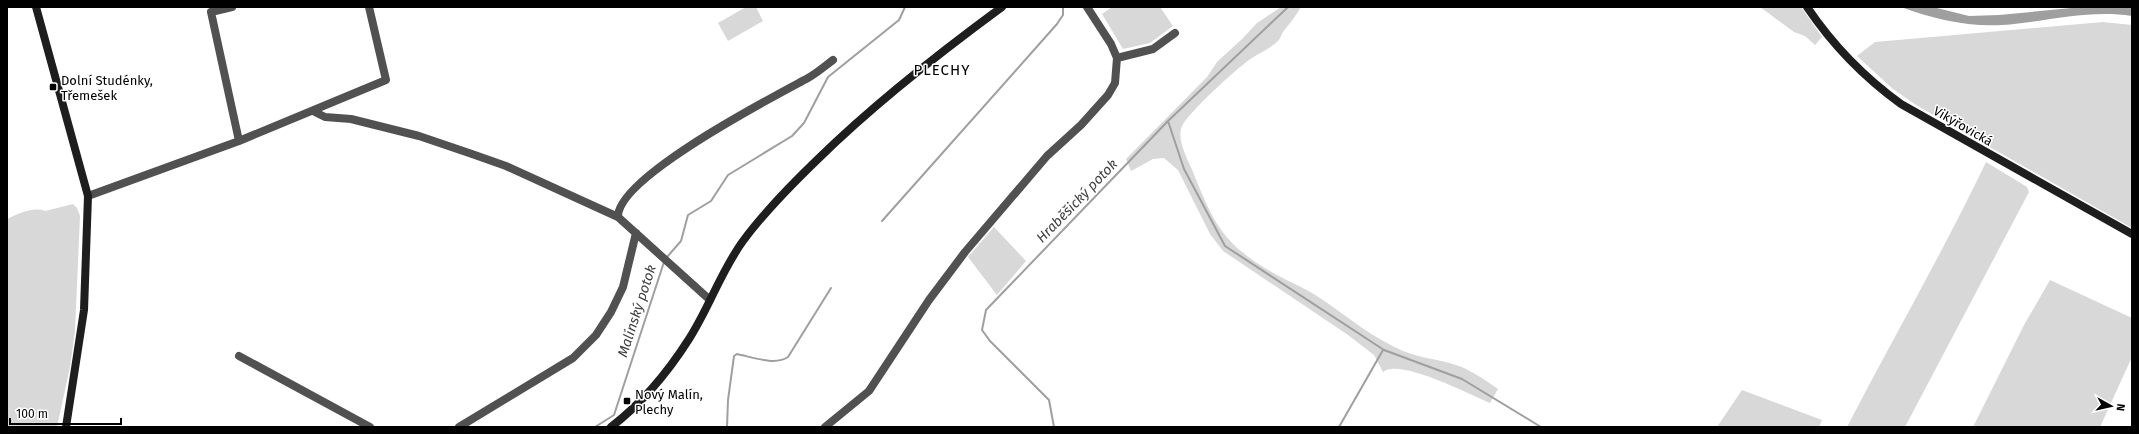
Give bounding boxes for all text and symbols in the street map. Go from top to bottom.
district label: PLECHY [914,61,970,79]
place label: Dolní Studénky, Třemešek [61,73,153,103]
marker: Dolní Studénky, Třemešek [48,82,58,92]
street label: Vikýřovická [1931,103,1995,149]
water label: Hraběšický potok [1033,156,1121,246]
water label: Malínský potok [614,262,660,359]
north arrow [2091,386,2131,426]
place label: Nový Malín, Plechy [635,387,703,417]
marker: Nový Malín, Plechy [622,396,632,406]
scale bar [10,400,121,426]
text: N [2113,403,2127,412]
text: 100 m [16,407,48,421]

